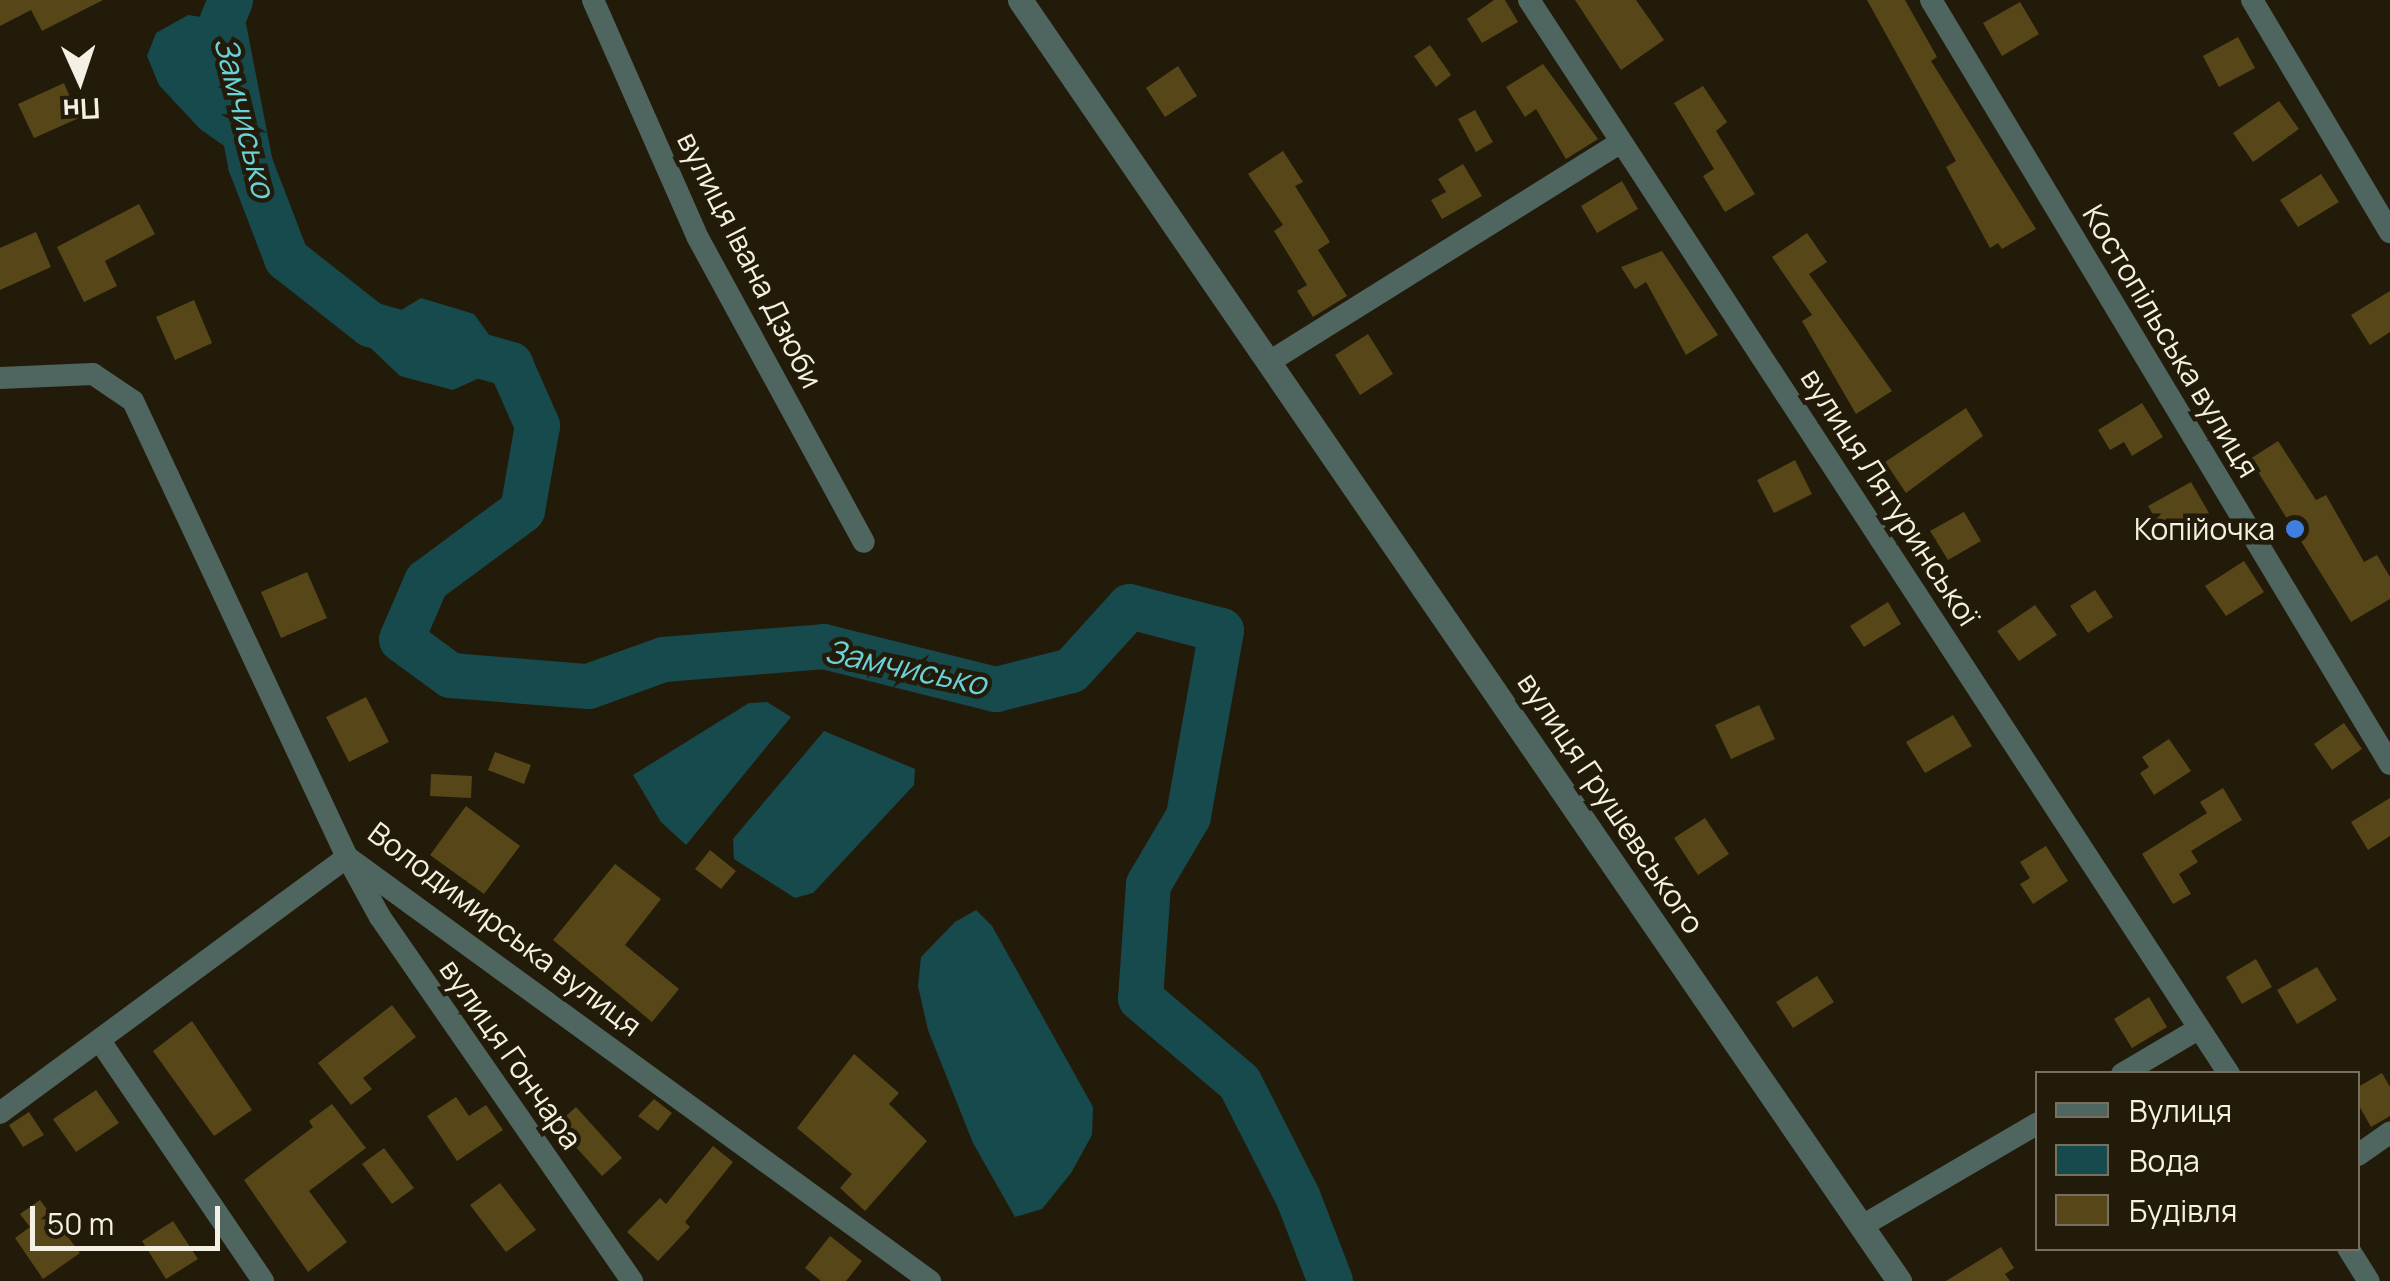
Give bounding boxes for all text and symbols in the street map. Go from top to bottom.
north arrow [30,30,130,130]
water label: Замчисько [207,33,283,201]
text: Пн [62,90,101,130]
street label: вулиця Івана Дзюби [670,126,830,394]
street label: Костопільська вулиця [2075,198,2267,484]
street label: вулиця Лятуринської [1793,362,1987,632]
place label: Копійочка [2134,511,2275,547]
marker: Копійочка [2284,518,2306,540]
water label: Замчисько [822,631,990,703]
street label: вулиця Грушевського [1510,666,1712,940]
street label: Володимирська вулиця [361,815,649,1043]
street label: вулиця Гончара [432,952,590,1156]
legend [2035,1071,2360,1251]
text: Вулиця [2129,1090,2232,1131]
text: Вода [2129,1140,2200,1181]
scale bar [35,1186,225,1248]
text: Будівля [2129,1190,2237,1231]
text: 50 m [47,1203,114,1244]

